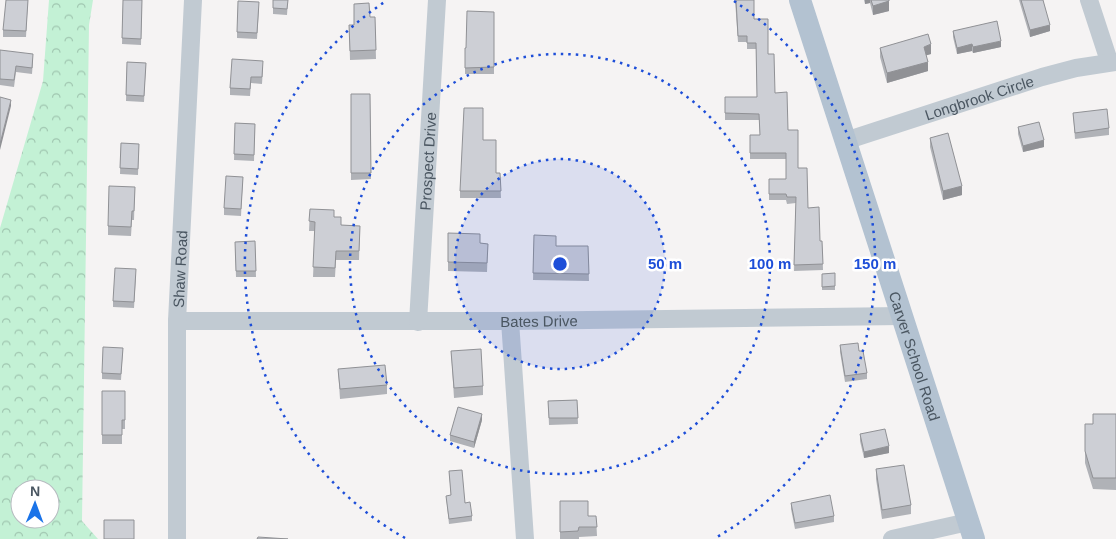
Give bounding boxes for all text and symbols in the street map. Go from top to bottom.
street label: Longbrook Circle [923,72,1036,123]
street label: Prospect Drive [416,112,439,211]
street label: Shaw Road [169,230,190,308]
centre of rings [551,255,569,273]
text: 50 m [648,255,682,272]
text: 100 m [749,255,791,272]
text: 150 m [854,255,896,272]
street label: Carver School Road [886,289,944,423]
street label: Bates Drive [500,312,578,330]
north arrow [10,479,60,529]
text: N [30,483,40,499]

